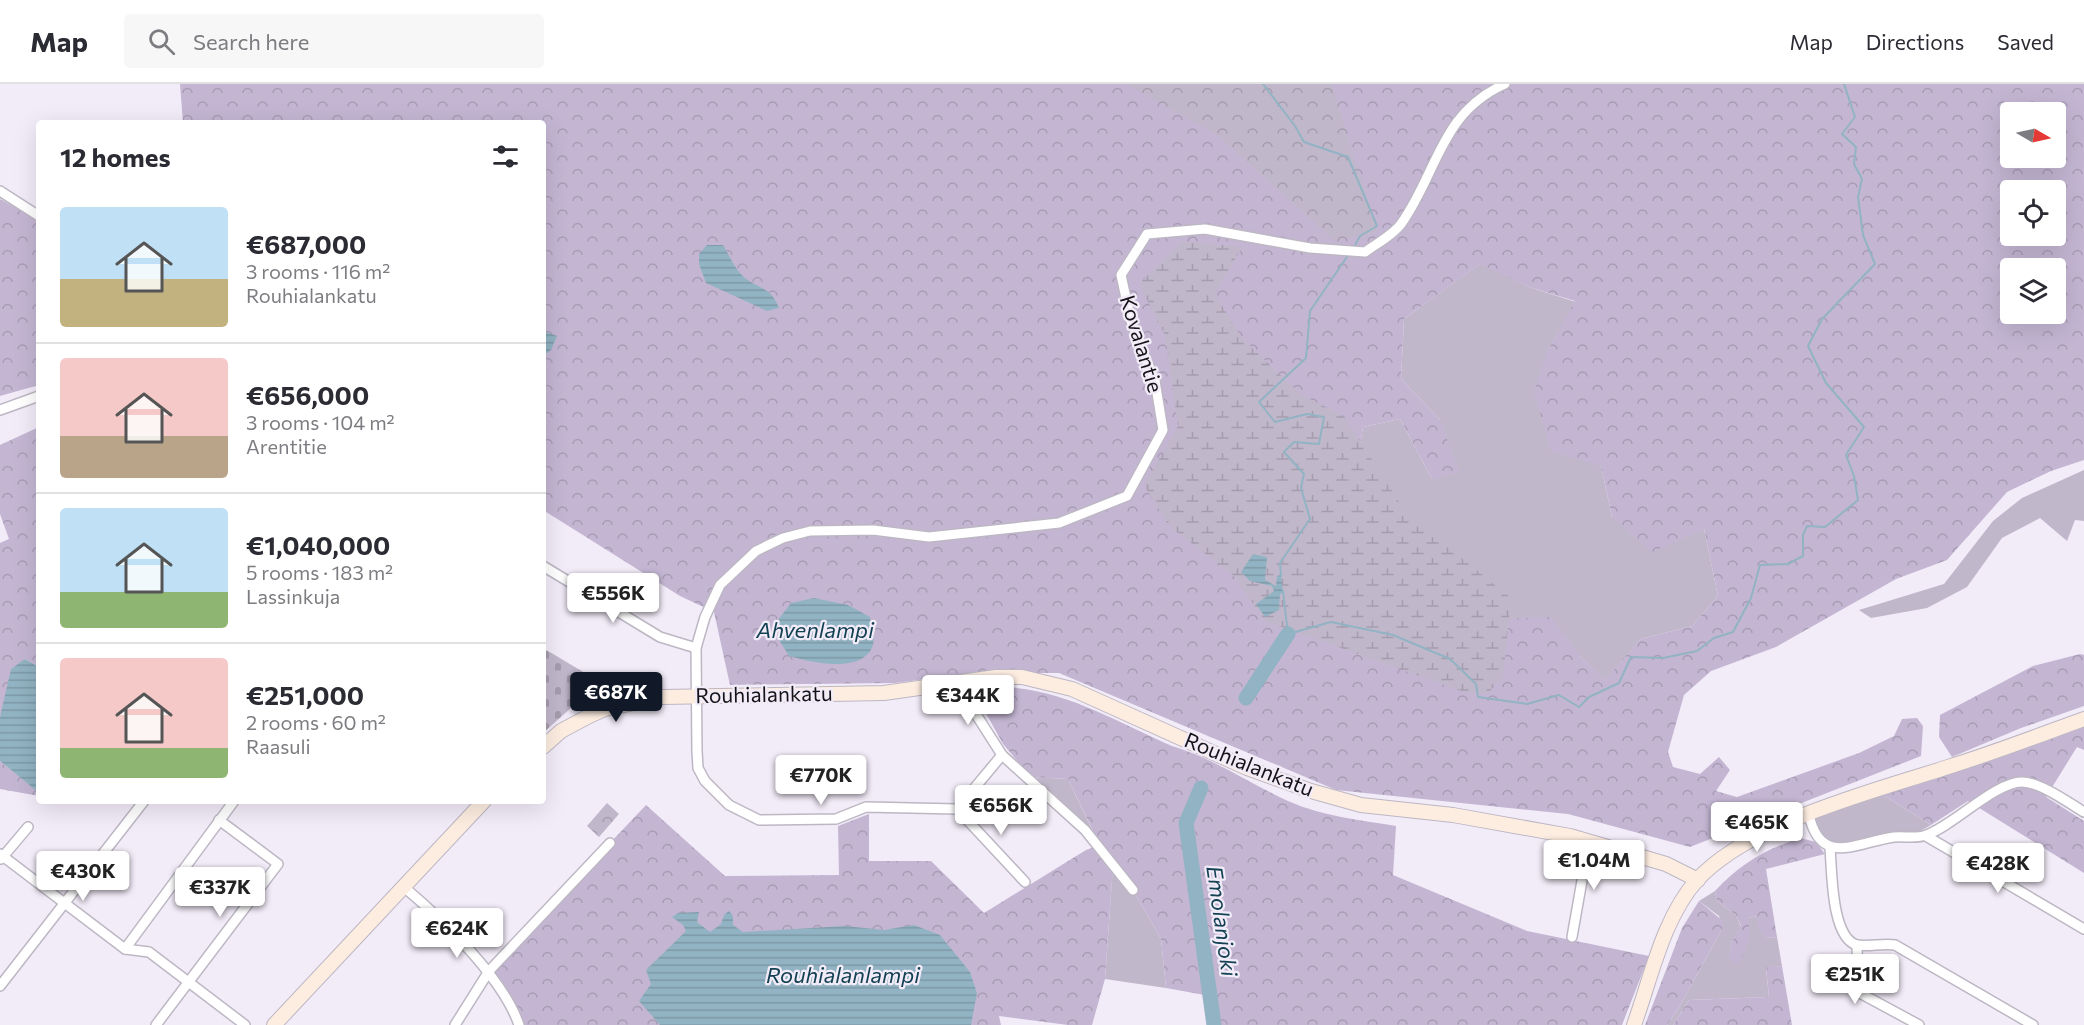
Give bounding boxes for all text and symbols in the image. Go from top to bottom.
search box [124,14,544,68]
text: Map [30,24,88,58]
icon: search [145,25,178,58]
text: Search here [193,28,309,55]
text: Map [1790,29,1833,54]
text: Directions [1866,29,1964,54]
text: Saved [1997,29,2054,54]
north arrow [2000,102,2066,168]
map controls [2000,102,2066,324]
icon: filters [489,140,522,173]
text: 12 homes [60,141,171,172]
button: locate [2000,180,2066,246]
text: €687,000 [246,228,366,259]
icon: home [108,231,180,303]
button: layers [2000,258,2066,324]
text: 3 rooms · 116 m² [246,259,390,283]
text: Rouhialankatu [246,283,377,307]
street label: Kovalantie [1116,292,1169,395]
text: €656,000 [246,379,369,410]
icon: home [108,382,180,454]
text: 3 rooms · 104 m² [246,410,395,434]
text: Arentitie [246,434,327,458]
text: €1,040,000 [246,529,390,560]
icon: home [108,532,180,604]
text: 5 rooms · 183 m² [246,560,393,584]
pin: €556K [571,573,655,624]
text: €556K [581,580,645,604]
text: Lassinkuja [246,584,340,608]
water label: Ahvenlampi [755,616,875,643]
pin: €687K [574,672,658,723]
pin: €344K [926,675,1010,726]
text: €251,000 [246,679,364,710]
text: €687K [584,679,648,703]
street label: Rouhialankatu [695,680,833,707]
icon: home [108,682,180,754]
text: €344K [936,682,1000,706]
text: 2 rooms · 60 m² [246,710,386,734]
street label: Rouhialankatu [1181,726,1318,801]
text: Raasuli [246,734,311,758]
pin: €770K [779,755,863,806]
text: €770K [789,762,853,786]
pin: €656K [959,785,1043,836]
text: €656K [969,792,1033,816]
pin: €465K [1715,802,1799,853]
text: €465K [1725,809,1789,833]
pin: €1.04M [1545,840,1643,891]
pin: €428K [1956,843,2040,894]
text: €1.04M [1558,847,1630,871]
text: €428K [1966,850,2030,874]
pin: €430K [41,851,125,902]
text: €430K [50,858,116,882]
water label: Emolanjoki [1201,864,1244,979]
pin: €337K [178,867,262,918]
text: €337K [189,874,251,898]
pin: €624K [415,908,499,959]
text: €624K [425,915,489,939]
pin: €251K [1813,954,1897,1005]
water label: Rouhialanlampi [766,961,921,988]
text: €251K [1825,961,1885,985]

